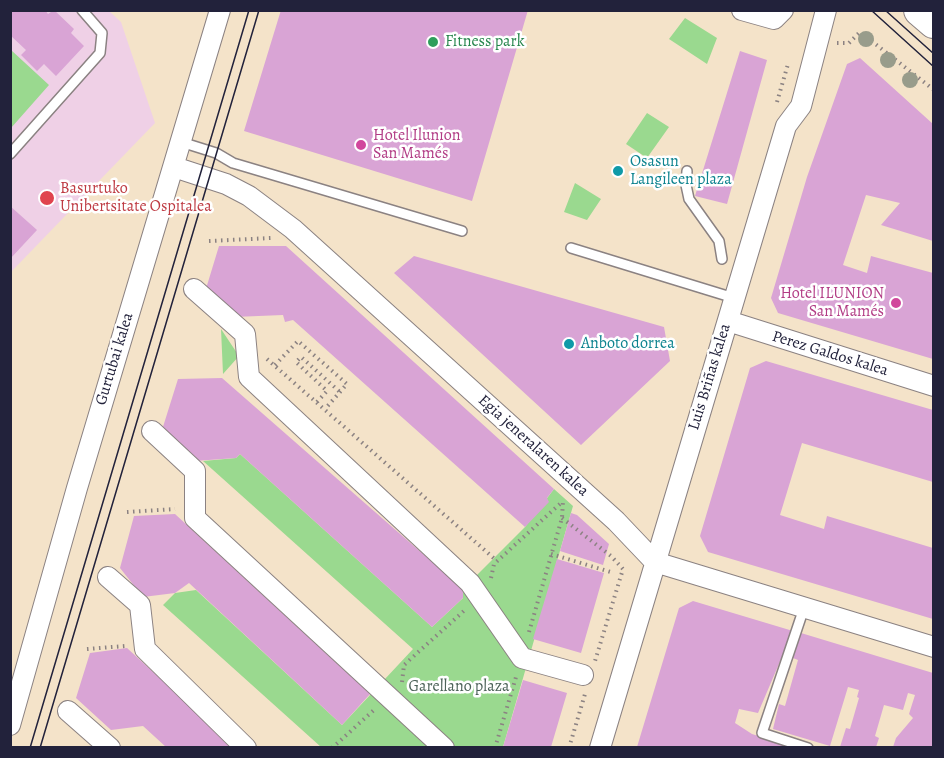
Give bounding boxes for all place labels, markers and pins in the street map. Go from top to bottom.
place label: Fitness park [445,32,525,52]
marker: Fitness park [426,35,440,49]
place label: Hotel Ilunion San Mamés [373,126,461,164]
marker: Hotel Ilunion San Mamés [354,138,368,152]
place label: Osasun Langileen plaza [630,152,732,190]
marker: Osasun Langileen plaza [611,164,625,178]
place label: Basurtuko Unibertsitate Ospitalea [60,179,212,217]
marker: Basurtuko Unibertsitate Ospitalea [38,189,56,207]
place label: Hotel ILUNION San Mamés [780,284,884,322]
marker: Hotel ILUNION San Mamés [889,296,903,310]
place label: Anboto dorrea [581,334,675,354]
marker: Anboto dorrea [562,337,576,351]

